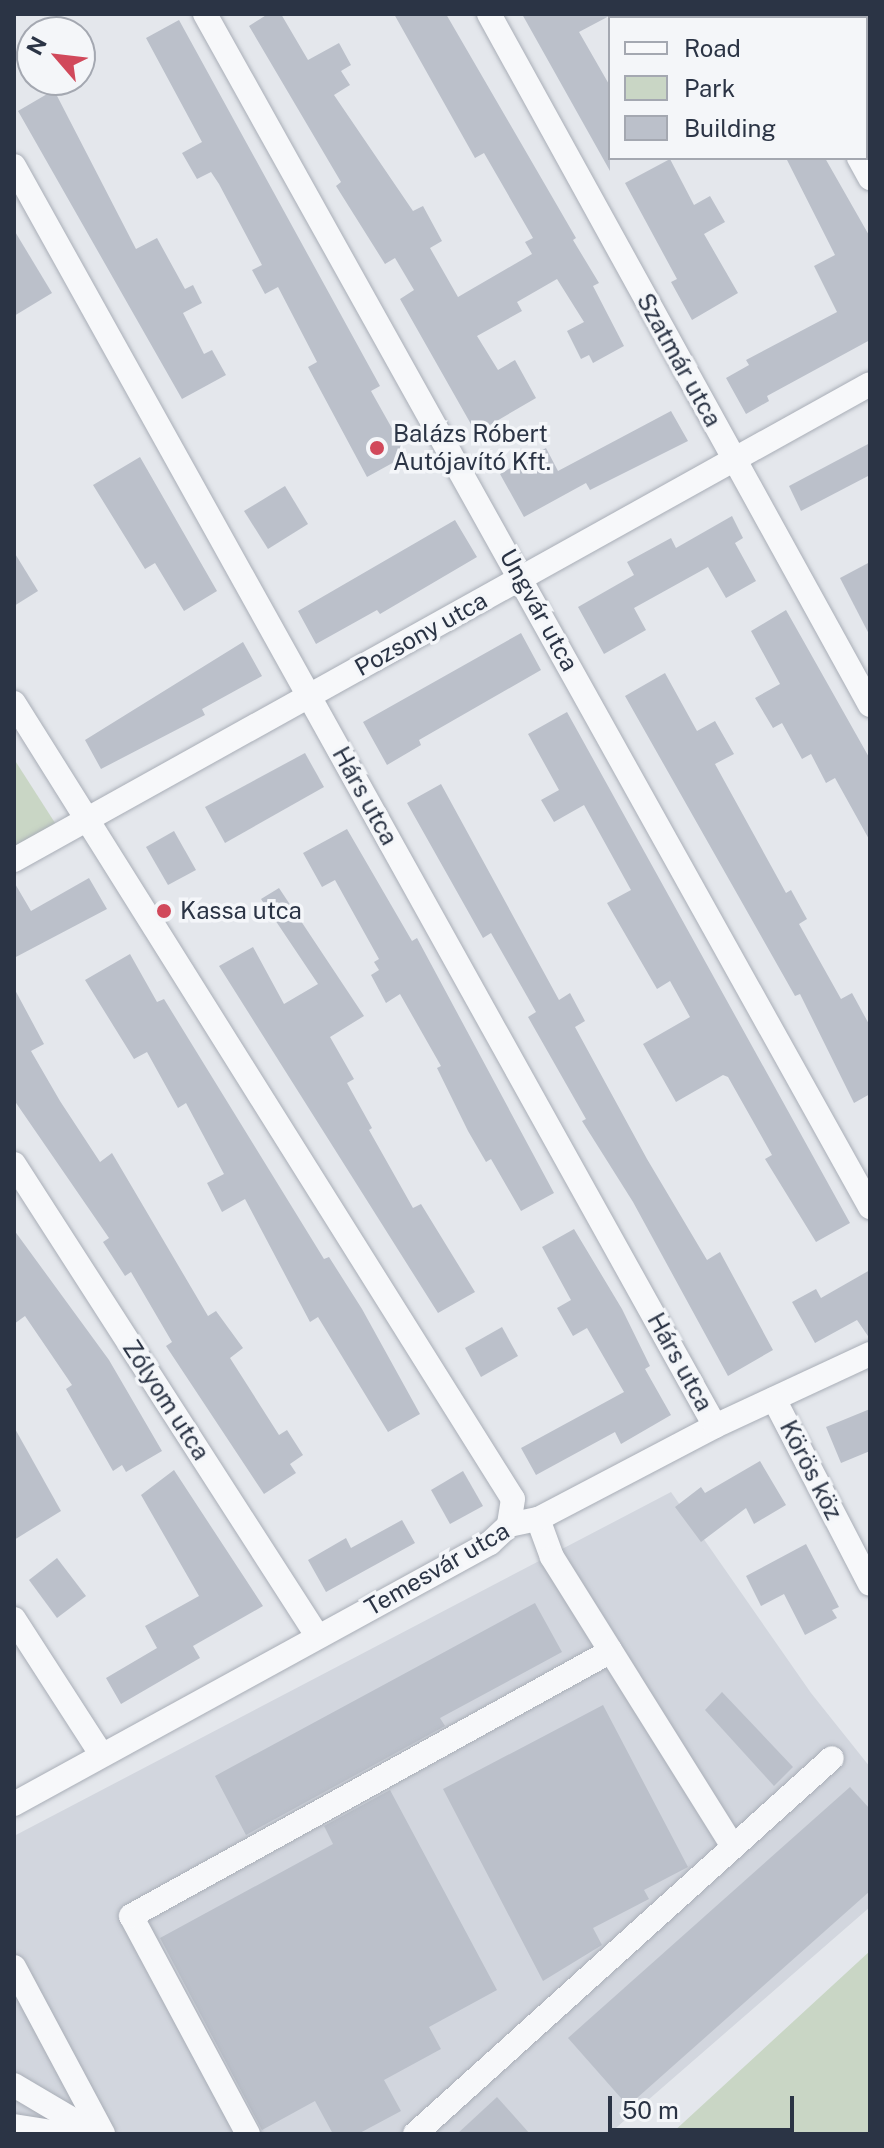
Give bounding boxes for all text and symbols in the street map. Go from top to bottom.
north arrow [16,16,96,96]
legend [608,16,868,160]
text: N [21,32,52,59]
text: Road [684,34,741,62]
text: Park [684,74,735,102]
text: Building [684,114,776,142]
street label: Szatmár utca [631,288,727,432]
place label: Balázs Róbert Autójavító Kft. [393,420,551,476]
marker: Balázs Róbert Autójavító Kft. [368,439,386,457]
street label: Ungvár utca [494,544,584,676]
street label: Pozsony utca [350,586,492,682]
street label: Hárs utca [326,742,404,850]
place label: Kassa utca [180,897,302,925]
marker: Kassa utca [155,902,173,920]
street label: Hárs utca [641,1308,719,1416]
street label: Zólyom utca [117,1335,215,1465]
street label: Körös köz [774,1416,848,1524]
street label: Temesvár utca [360,1516,514,1622]
scale bar [612,2080,798,2130]
text: 50 m [622,2096,679,2124]

